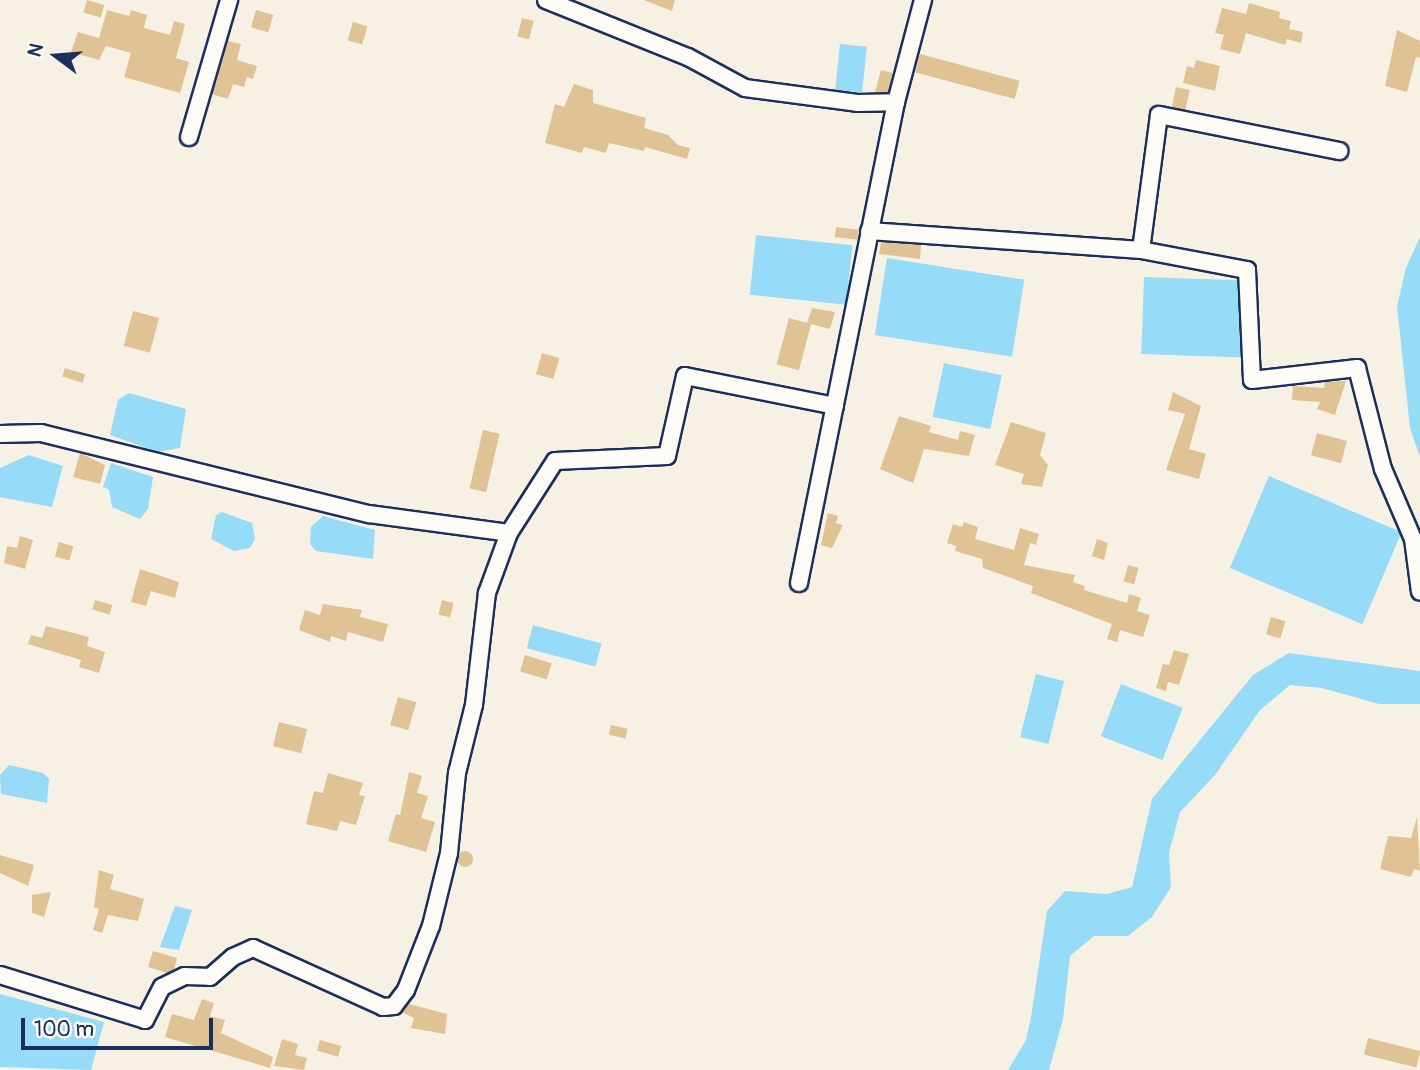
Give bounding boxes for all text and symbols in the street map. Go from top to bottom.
north arrow [21,21,91,91]
text: N [23,41,49,60]
scale bar [24,1004,217,1048]
text: 100 m [34,1016,94,1043]

